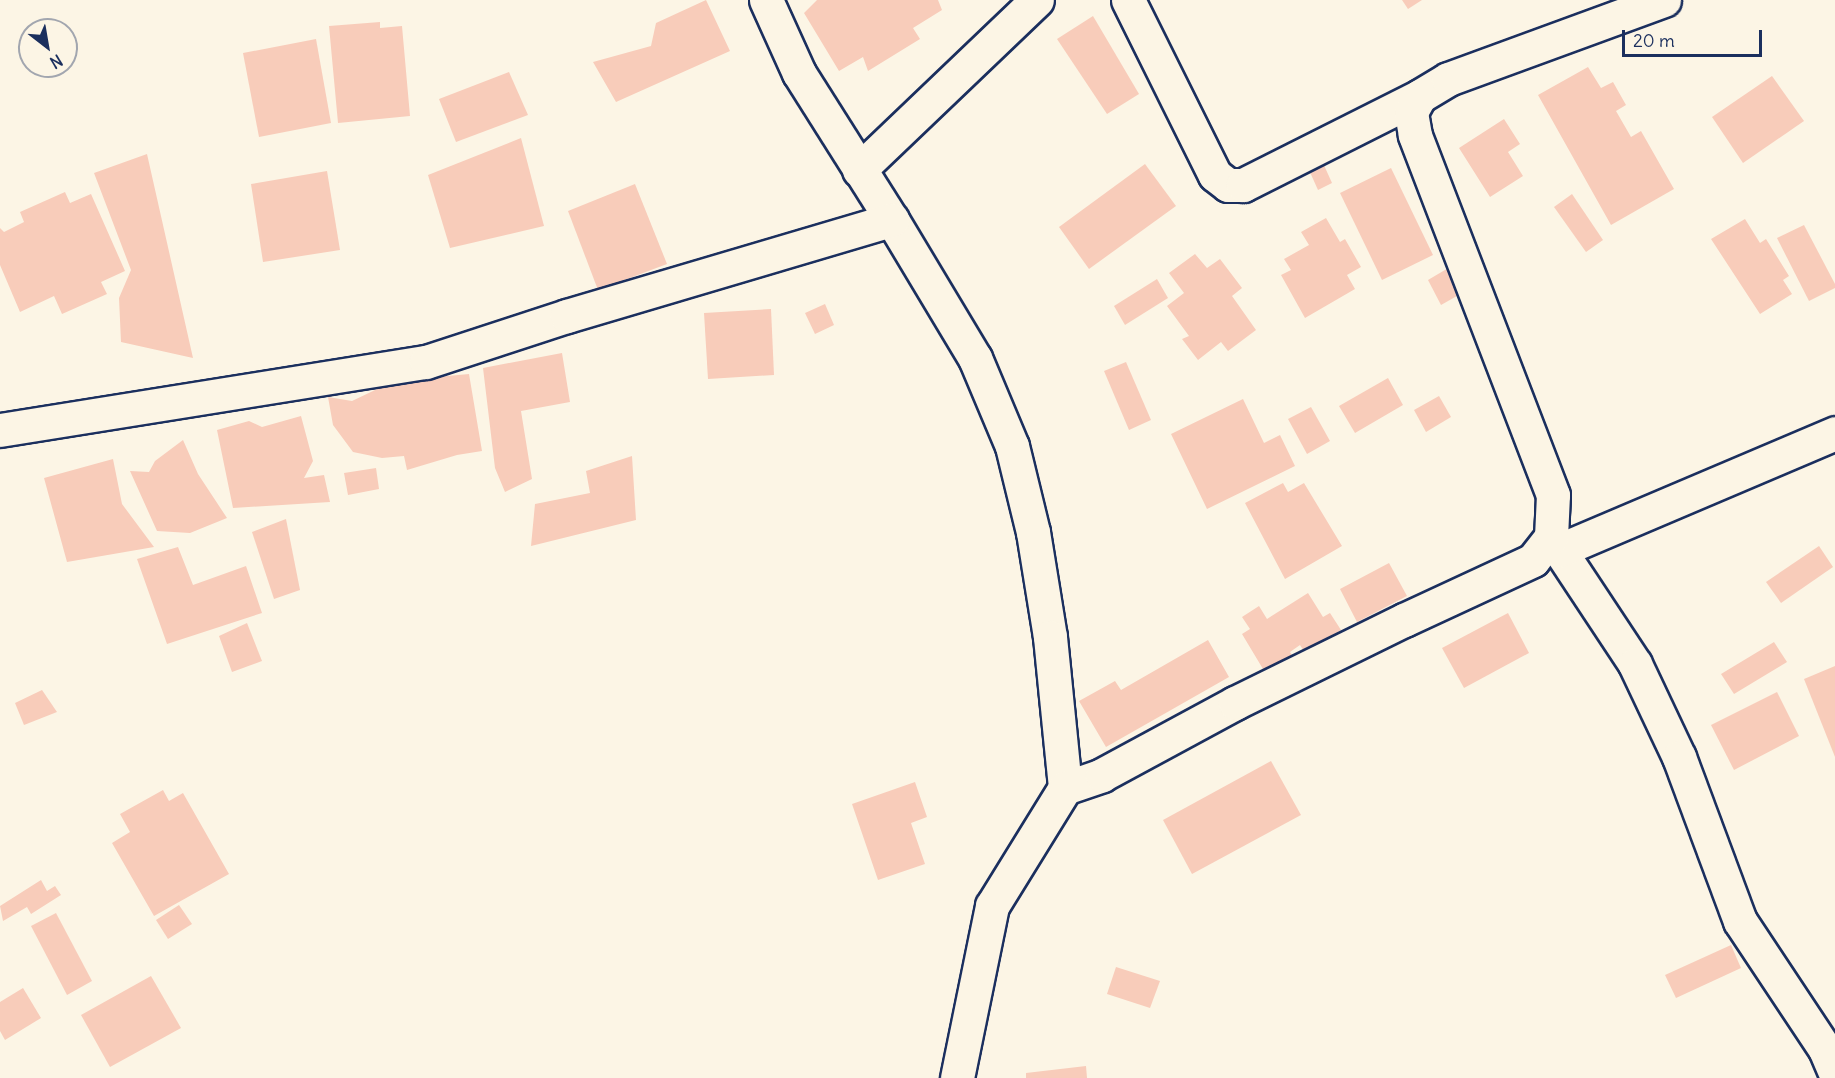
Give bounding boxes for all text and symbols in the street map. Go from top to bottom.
north arrow [18,18,78,78]
scale bar [1625,18,1764,56]
text: 20 m [1633,29,1675,52]
text: N [46,50,66,73]

